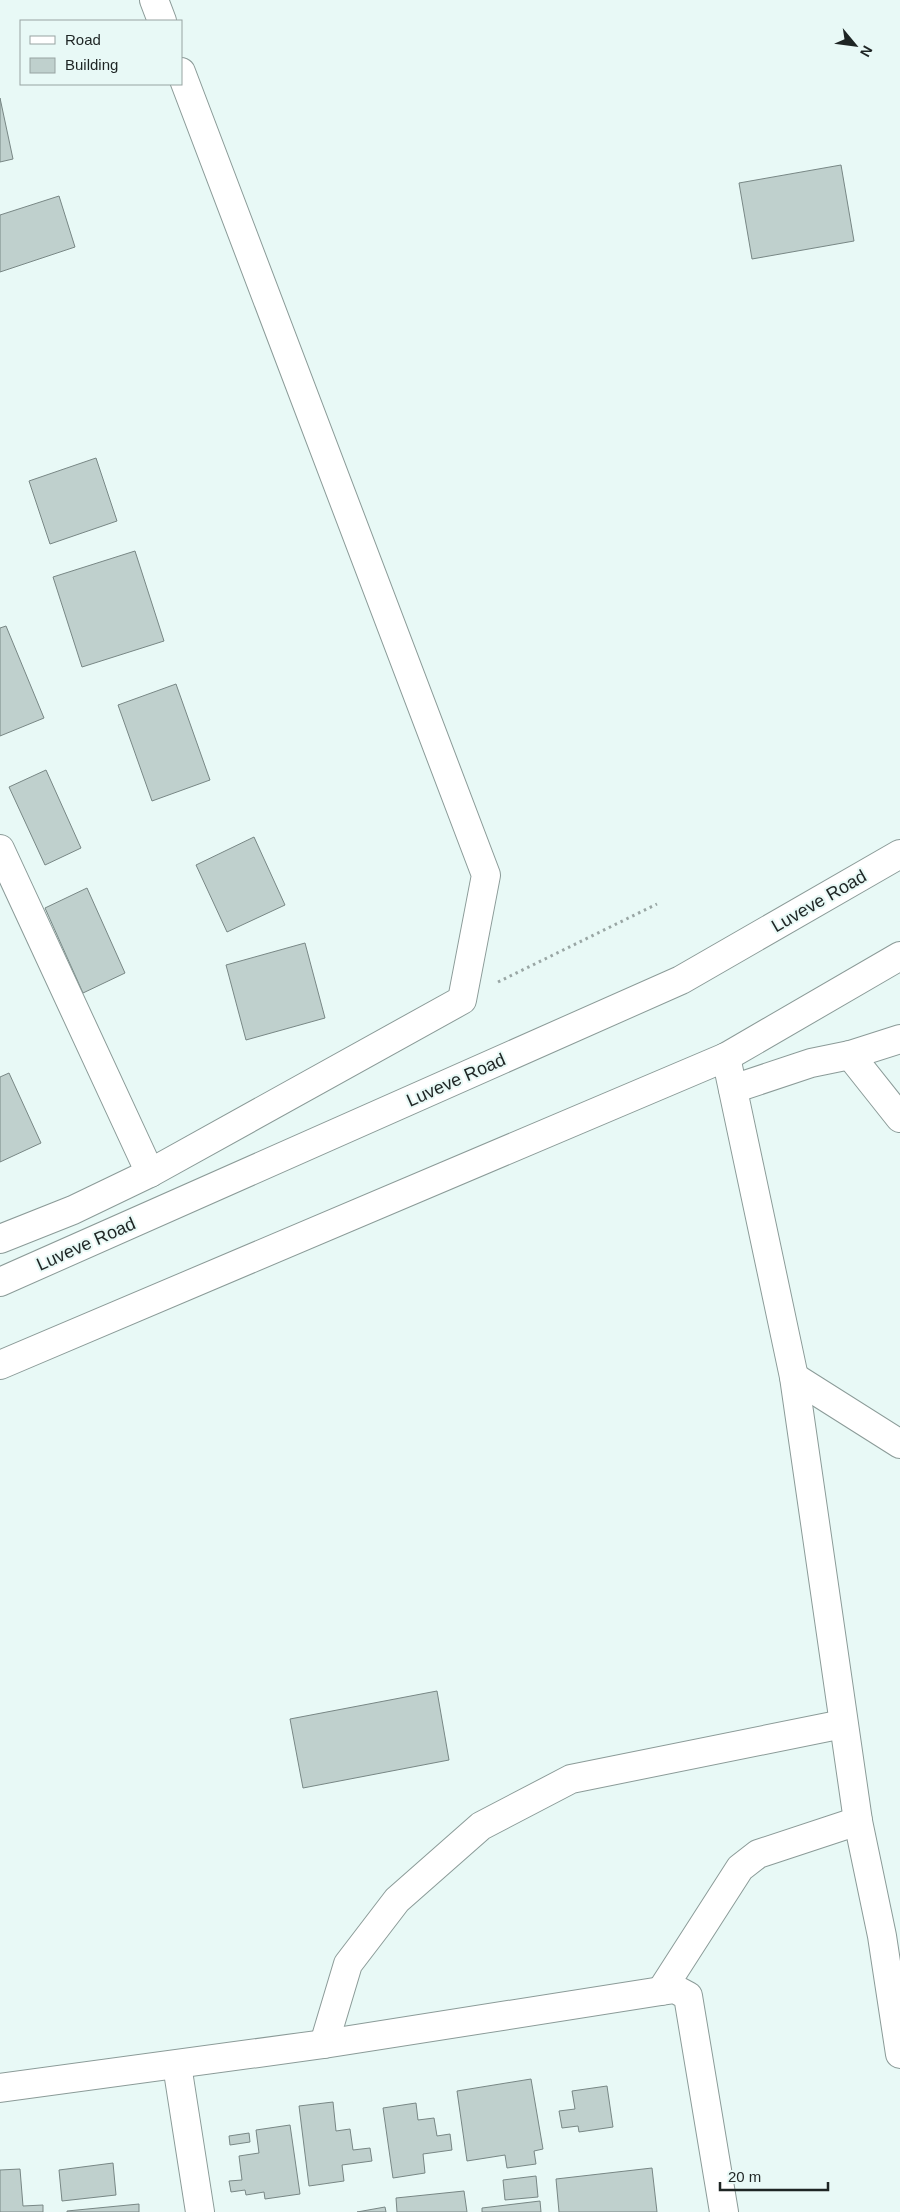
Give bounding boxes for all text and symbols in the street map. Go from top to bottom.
legend [20,20,182,85]
north arrow [830,20,880,70]
text: Road [65,31,101,48]
text: N [857,43,876,60]
text: Building [65,56,118,73]
street label: Luveve Road [768,866,870,936]
street label: Luveve Road [403,1049,509,1111]
street label: Luveve Road [33,1213,139,1275]
scale bar [720,2160,828,2192]
text: 20 m [728,2168,761,2185]

